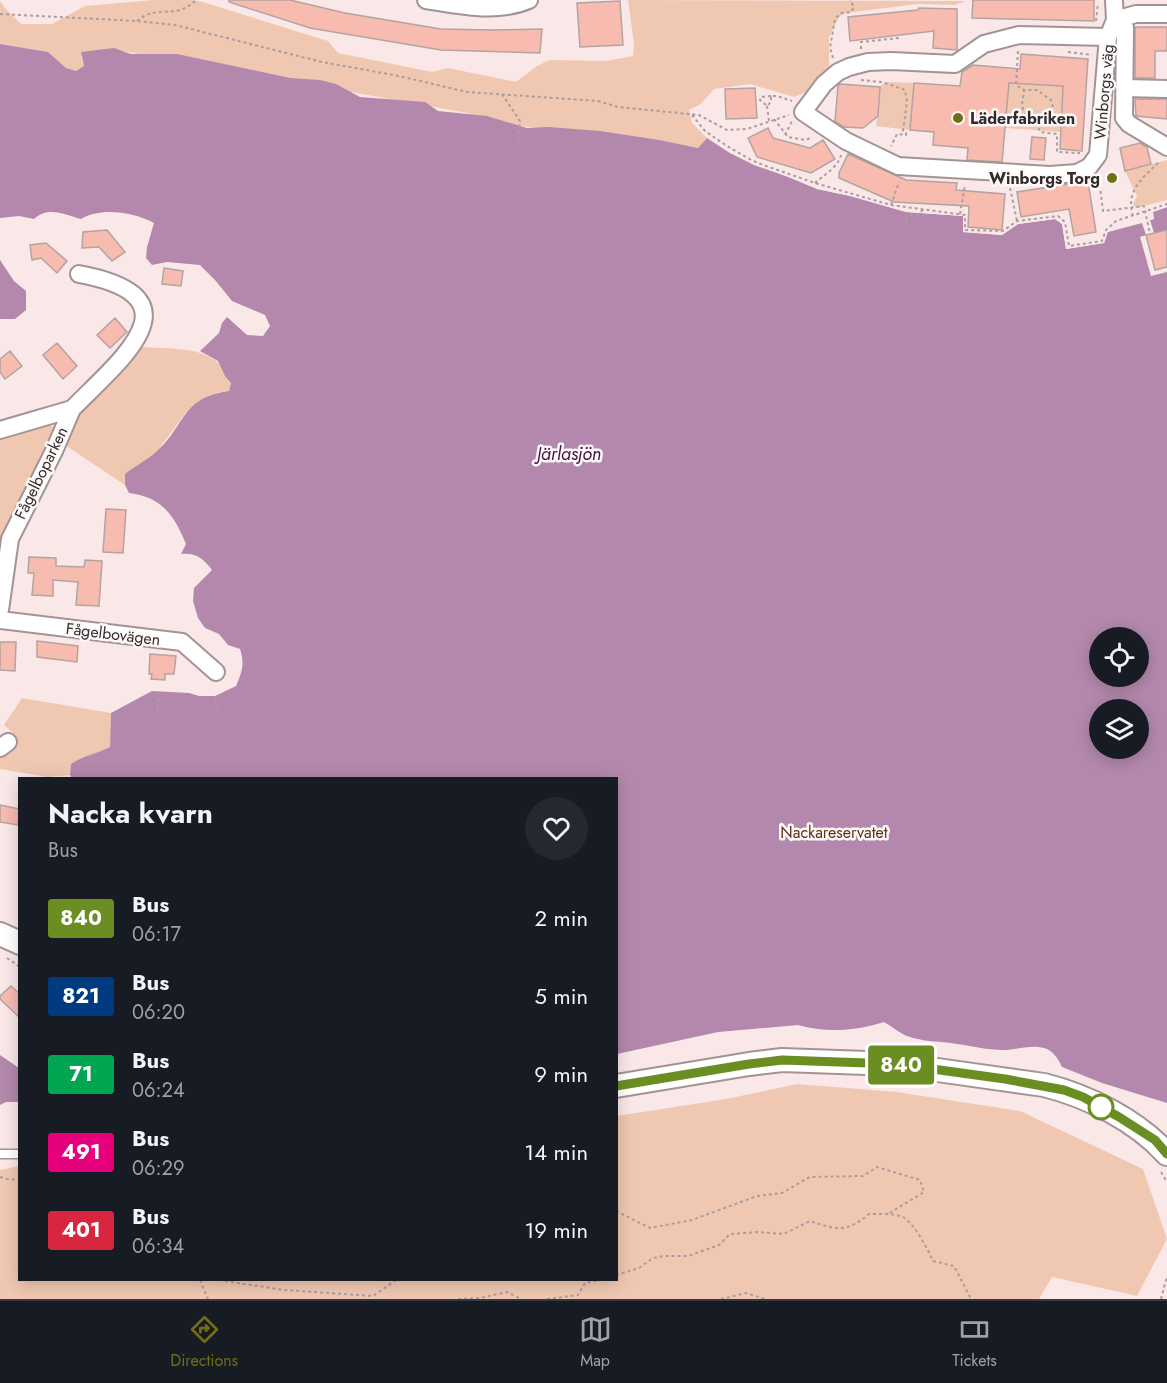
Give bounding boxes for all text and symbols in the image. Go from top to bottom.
street label: Winborgs väg [1088,43,1120,141]
place label: Läderfabriken [970,107,1075,130]
marker: Läderfabriken [951,111,965,125]
place label: Winborgs Torg [989,167,1100,190]
marker: Winborgs Torg [1105,171,1119,185]
street label: Fågelboparken [9,423,73,523]
water label: Järlasjön [534,441,601,467]
street label: Fågelbovägen [64,617,162,651]
map controls [1089,627,1149,759]
button: locate [1089,627,1149,687]
button: layers [1089,699,1149,759]
text: Nacka kvarn [48,793,213,834]
button: heart [525,797,588,860]
park label: Nackareservatet [780,821,888,844]
text: Bus [48,836,78,865]
text: Bus [132,888,169,920]
text: 2 min [534,902,588,934]
text: 840 [60,903,102,933]
text: 06:17 [132,920,181,949]
text: Bus [132,966,169,998]
text: 5 min [535,980,588,1012]
text: 821 [62,981,100,1011]
text: 06:20 [132,998,185,1027]
text: Bus [132,1044,169,1076]
line badge: 840 [866,1046,936,1084]
text: 840 [880,1050,922,1080]
text: 9 min [534,1058,588,1090]
text: 71 [69,1059,93,1089]
text: 06:24 [132,1076,185,1105]
unlabelled marker [1088,1094,1114,1120]
text: Bus [132,1122,169,1154]
text: 14 min [524,1136,588,1168]
text: 491 [61,1137,101,1167]
text: 06:29 [132,1154,184,1183]
text: Bus [132,1200,169,1232]
text: 19 min [524,1214,588,1246]
text: 401 [61,1215,101,1245]
text: 06:34 [132,1232,184,1261]
tab: Directions [170,1313,238,1372]
tab: Map [579,1313,612,1372]
tab: Tickets [952,1313,997,1372]

